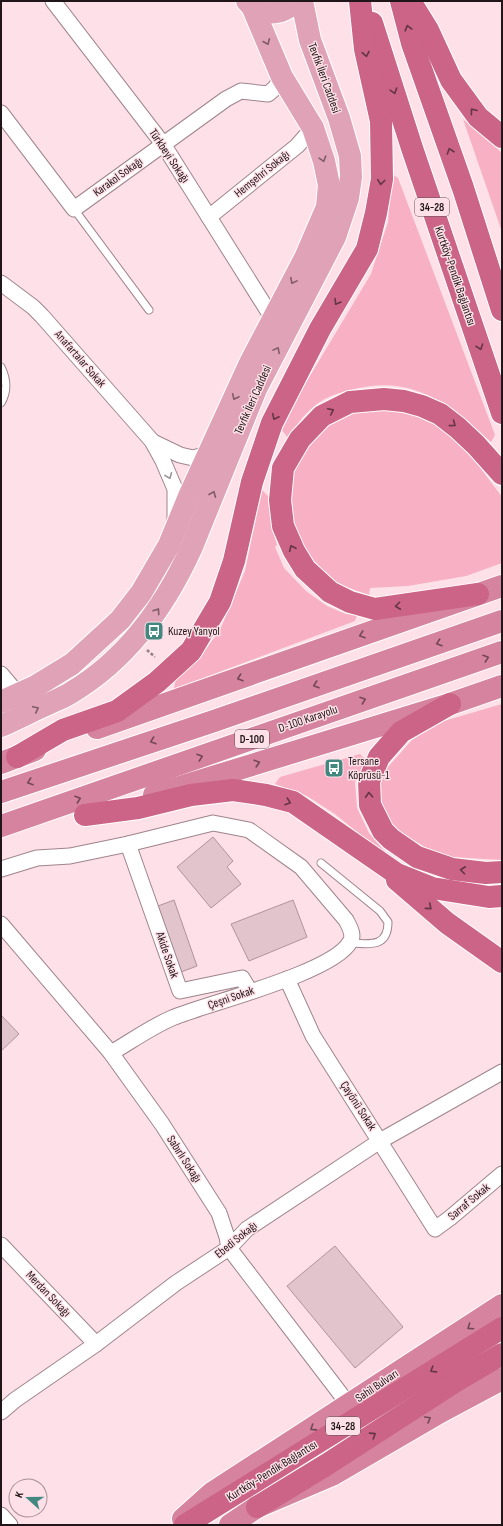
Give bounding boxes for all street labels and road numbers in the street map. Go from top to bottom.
street label: Tevfik İleri Caddesi [304,41,344,115]
street label: Türkbeyi Sokağı [145,126,193,186]
street label: Hemşehri Sokağı [231,147,293,201]
street label: Karakol Sokağı [90,154,146,200]
road number: 34-28 [415,198,449,216]
street label: Kurtköy-Pendik Bağlantısı [431,225,479,327]
street label: Anafartalar Sokak [50,327,109,391]
street label: Tevfik İleri Caddesi [231,363,275,437]
street label: D-100 Karayolu [276,702,340,736]
road number: D-100 [235,730,269,748]
street label: Akide Sokak [152,929,182,980]
street label: Çeşni Sokak [206,983,257,1013]
street label: Çayönü Sokak [337,1079,380,1134]
street label: Sabırlı Sokağı [163,1133,205,1185]
street label: Sarraf Sokak [445,1180,493,1224]
street label: Ebedi Sokağı [212,1218,260,1262]
street label: Merdan Sokağı [22,1268,74,1320]
street label: Sahil Bulvarı [353,1366,401,1406]
road number: 34-28 [326,1417,360,1435]
street label: Kurtköy-Pendik Bağlantısı [224,1437,320,1505]

